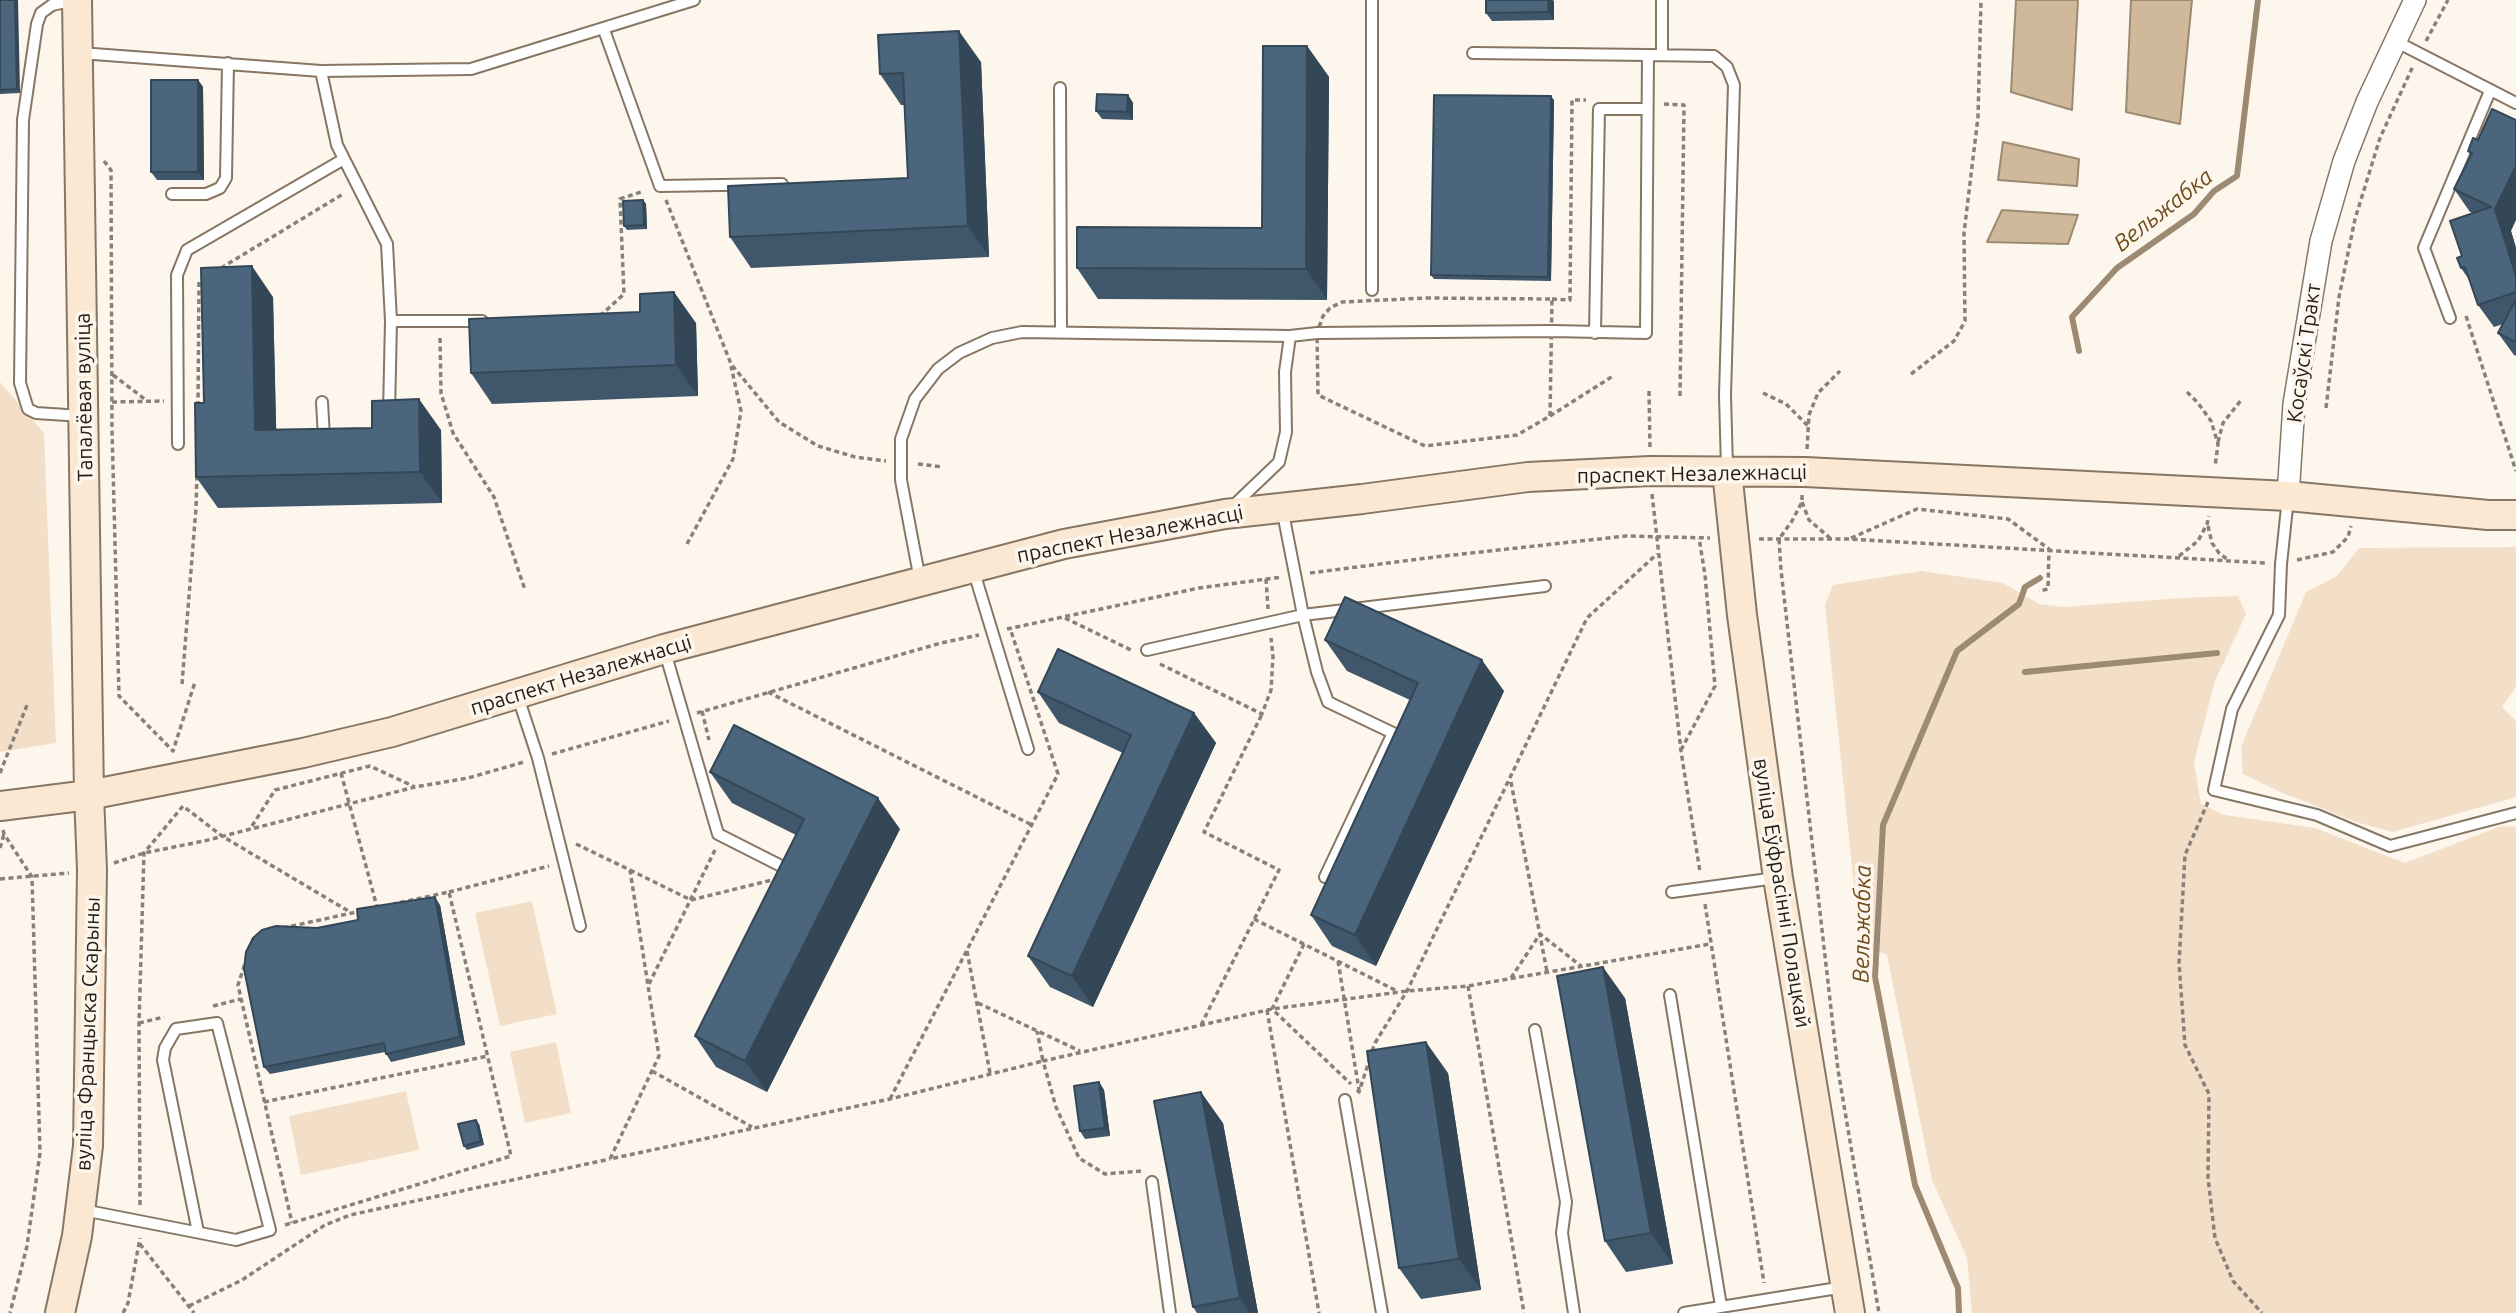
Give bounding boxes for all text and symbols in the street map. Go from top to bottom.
water label: Вельжабка [2108,163,2218,257]
street label: Косаўскі Тракт [2282,282,2326,424]
street label: Тапалёвая вуліца [70,312,98,482]
street label: праспект Незалежнасці [1577,459,1807,489]
street label: праспект Незалежнасці [1015,500,1245,568]
street label: праспект Незалежнасці [467,629,695,721]
street label: вуліца Еўфрасінні Полацкай [1748,756,1816,1030]
water label: Вельжабка [1847,865,1877,983]
street label: вуліца Францыска Скарыны [71,897,105,1171]

